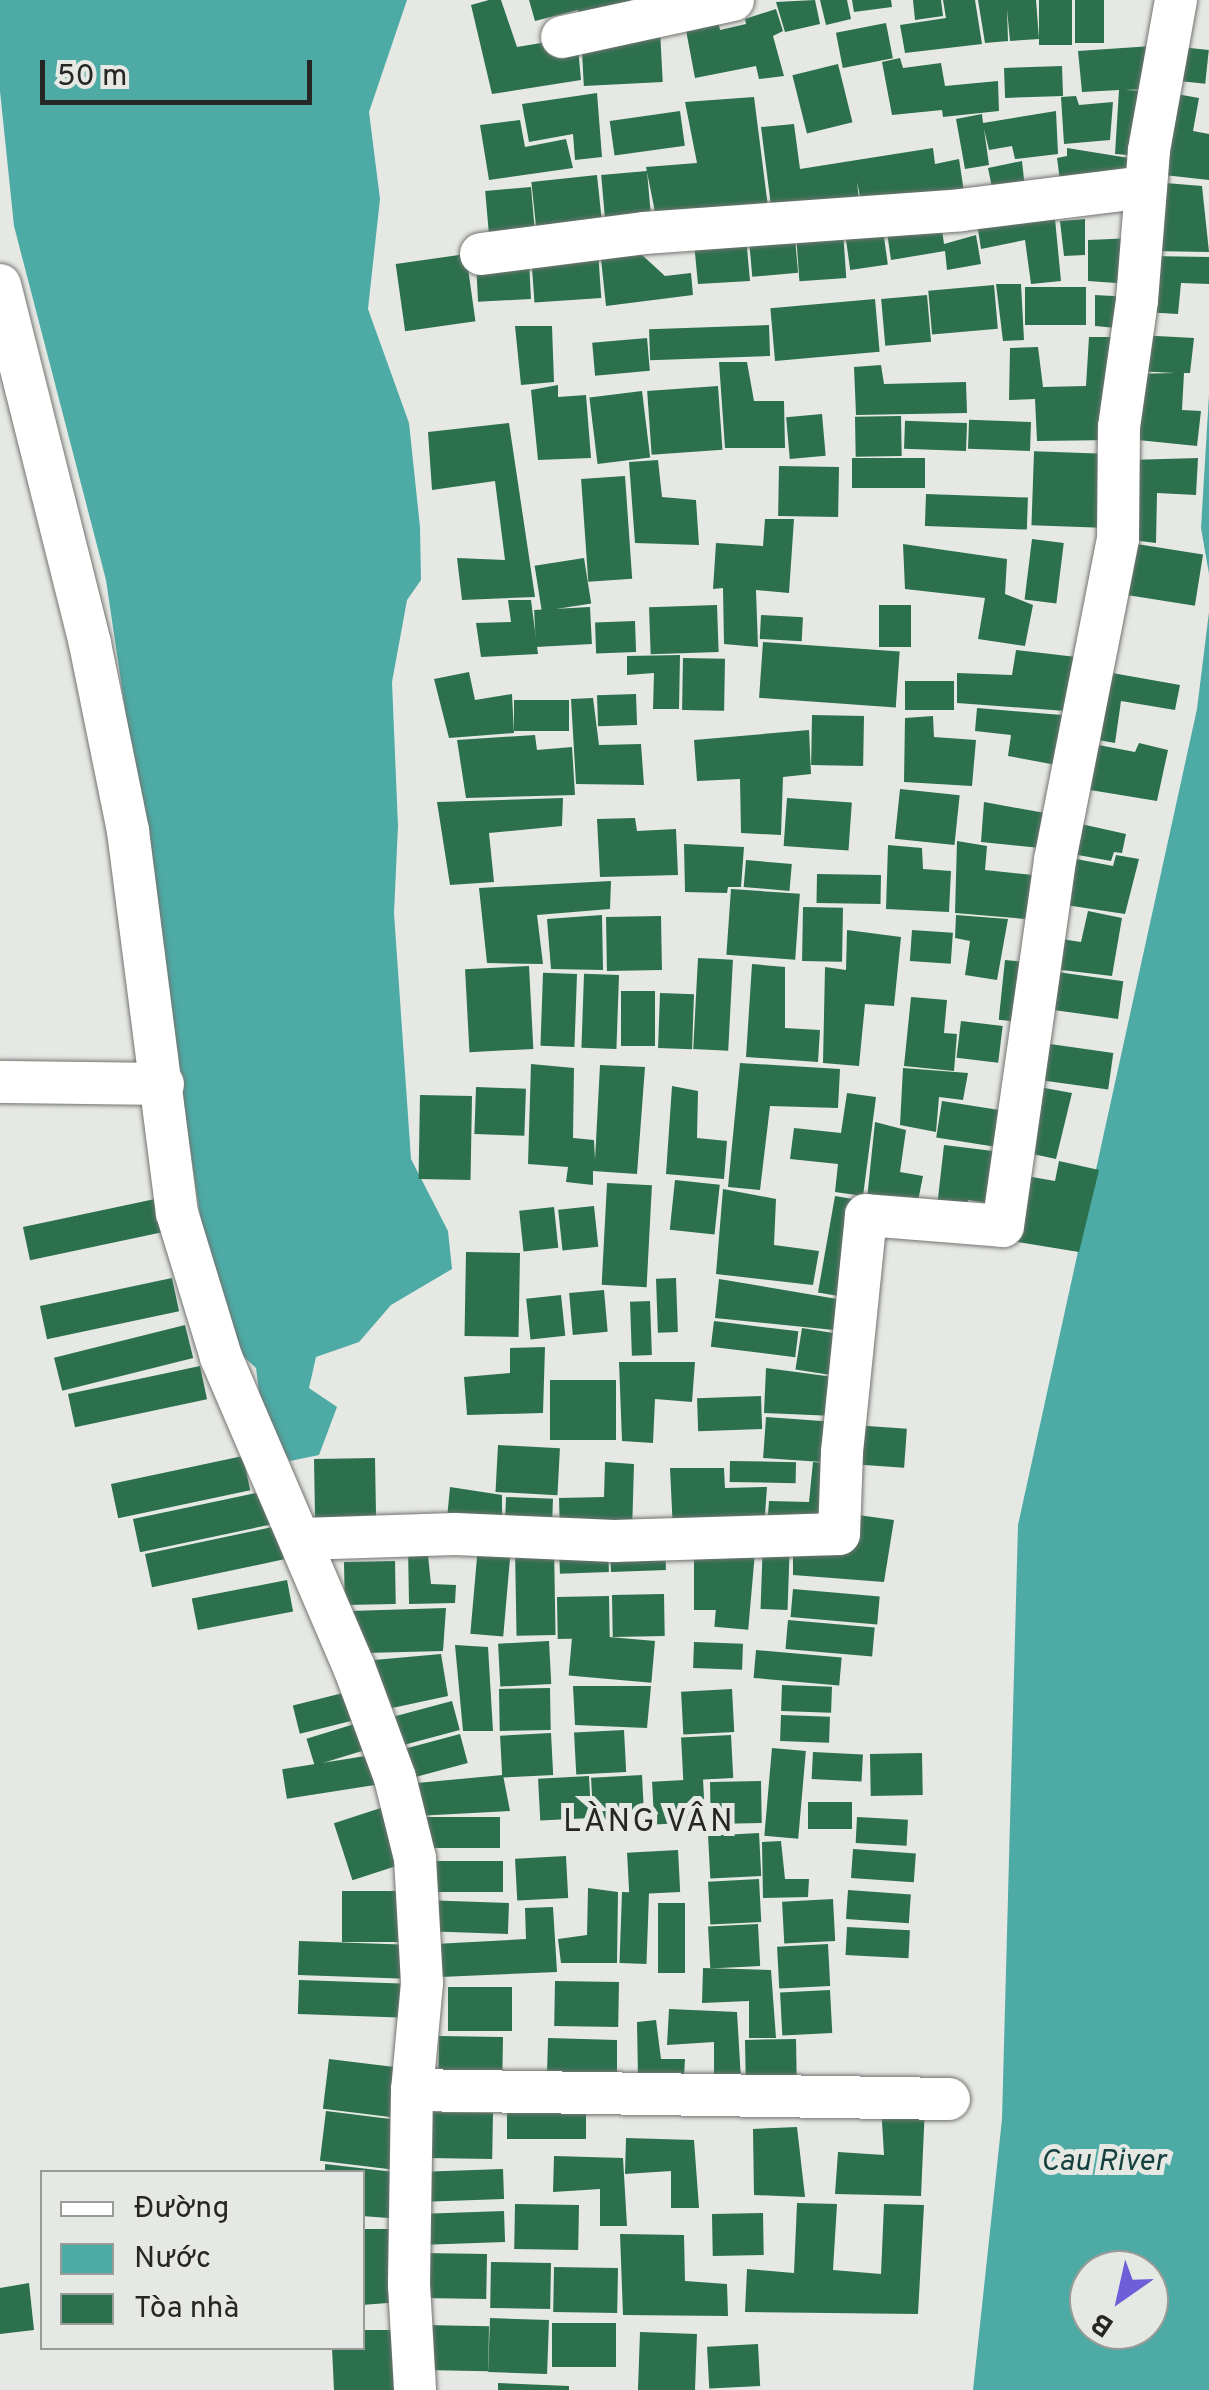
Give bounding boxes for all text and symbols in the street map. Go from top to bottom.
scale bar [45,40,318,102]
text: 50 m [57,59,127,96]
district label: LÀNG VÂN [562,1804,736,1842]
water label: Cau River [1040,2145,1166,2181]
legend [40,2170,365,2350]
text: Đường [134,2191,229,2228]
text: Nước [134,2241,211,2278]
north arrow [1069,2250,1169,2350]
text: Tòa nhà [134,2291,239,2328]
text: B [1085,2303,1121,2344]

